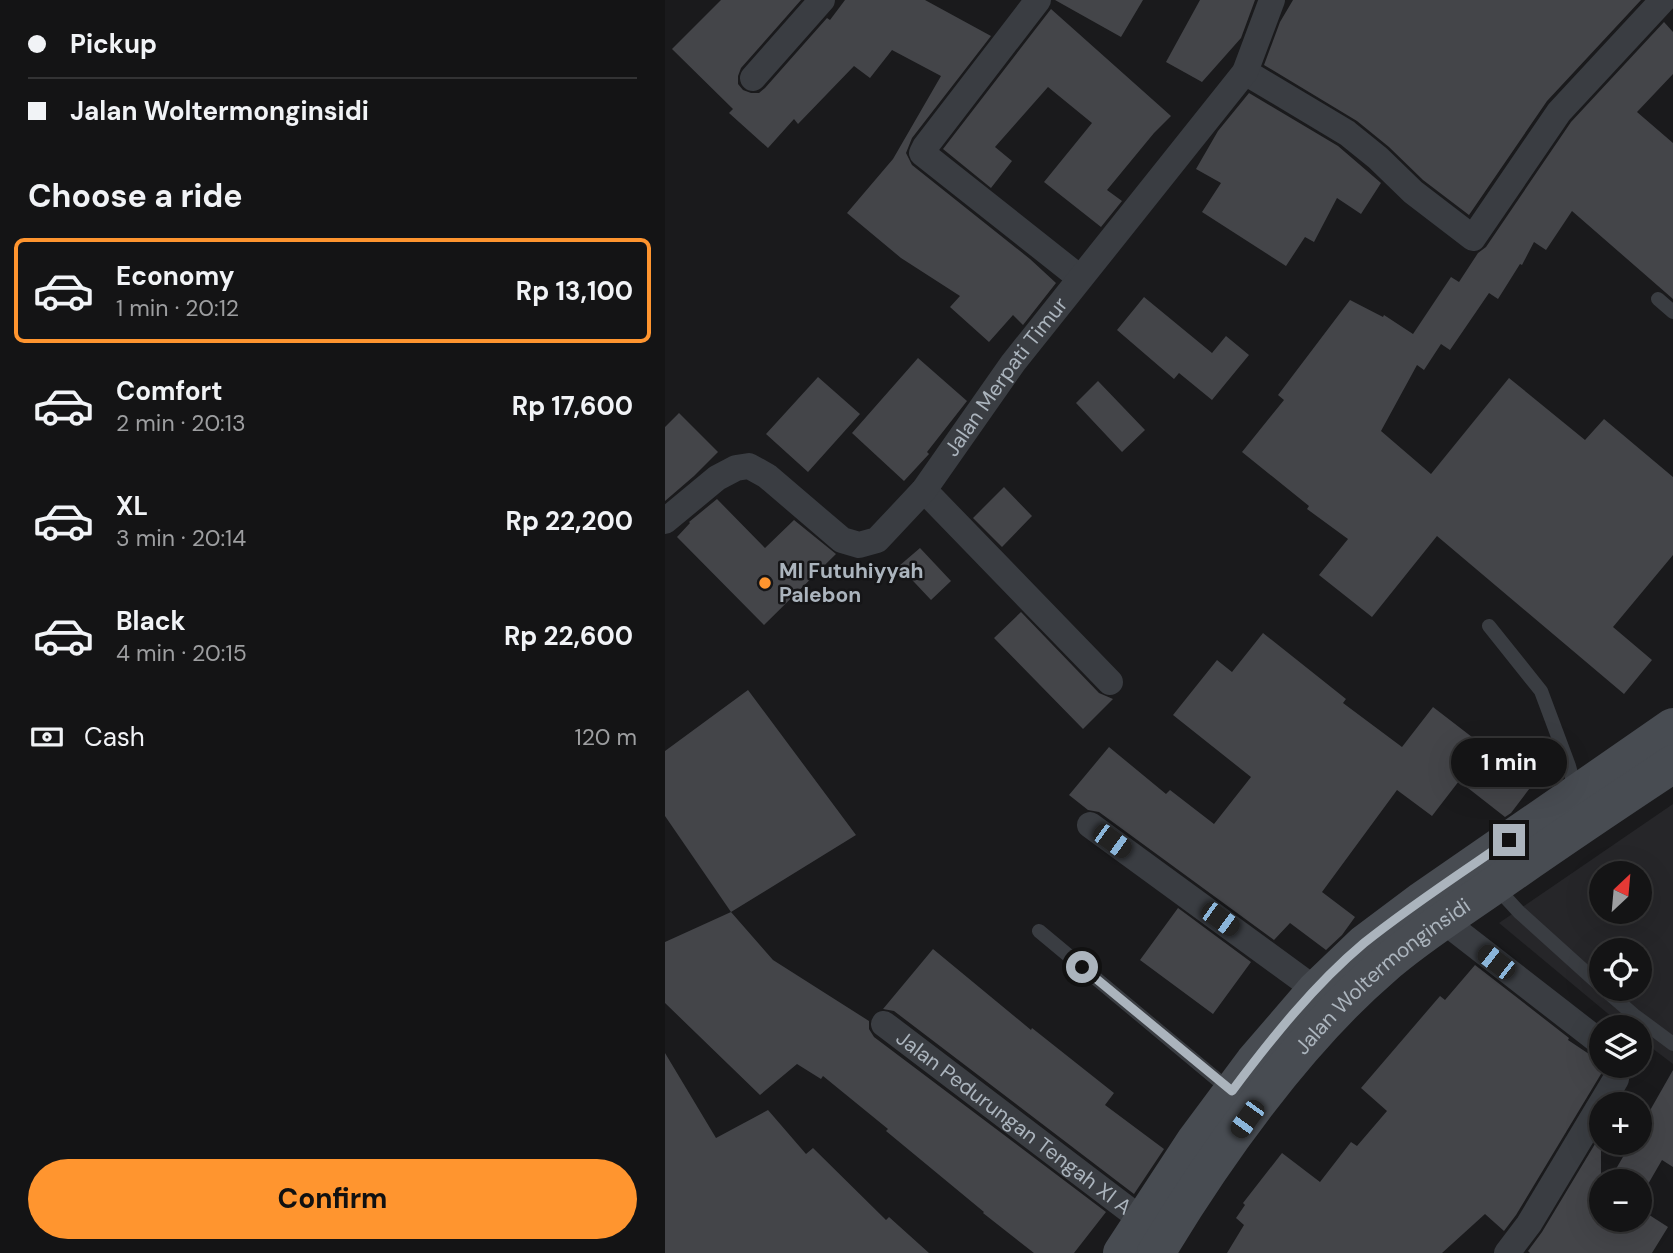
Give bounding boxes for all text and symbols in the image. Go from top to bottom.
text: Pickup [70,27,157,61]
text: Jalan Woltermonginsidi [70,94,369,128]
text: Choose a ride [28,175,243,217]
icon: car [32,259,95,322]
text: Economy [116,259,234,293]
text: Rp 13,100 [516,274,633,308]
street label: Jalan Merpati Timur [938,291,1074,462]
text: 1 min · 20:12 [116,293,239,323]
icon: car [32,374,95,437]
text: Comfort [116,374,222,408]
text: Rp 17,600 [512,389,633,423]
text: 2 min · 20:13 [116,408,246,438]
icon: car [32,489,95,552]
text: XL [116,489,148,523]
text: Rp 22,200 [506,504,633,538]
text: 3 min · 20:14 [116,523,246,553]
place label: MI Futuhiyyah Palebon [779,557,923,609]
marker: MI Futuhiyyah Palebon [757,575,773,591]
icon: car [32,604,95,667]
text: Black [116,604,186,638]
text: Rp 22,600 [504,619,633,653]
text: 4 min · 20:15 [116,638,247,668]
icon: cash [28,718,66,756]
text: Cash [84,720,145,754]
text: 120 m [574,722,637,752]
callout: 1 min [1451,738,1567,788]
text: 1 min [1481,747,1537,777]
car [1089,820,1136,862]
route end [1493,824,1525,856]
north arrow [1589,861,1652,924]
map controls [1589,861,1652,1232]
street label: Jalan Woltermonginsidi [1288,892,1476,1061]
car [1197,898,1244,940]
button: locate [1589,938,1652,1001]
car [1473,941,1520,983]
route start [1066,951,1098,983]
button: layers [1589,1015,1652,1078]
street label: Jalan Pedurungan Tengah XI A [890,1024,1137,1221]
button: + [1589,1092,1652,1155]
car [1227,1096,1268,1142]
button: Confirm [28,1159,637,1239]
button: − [1589,1169,1652,1232]

